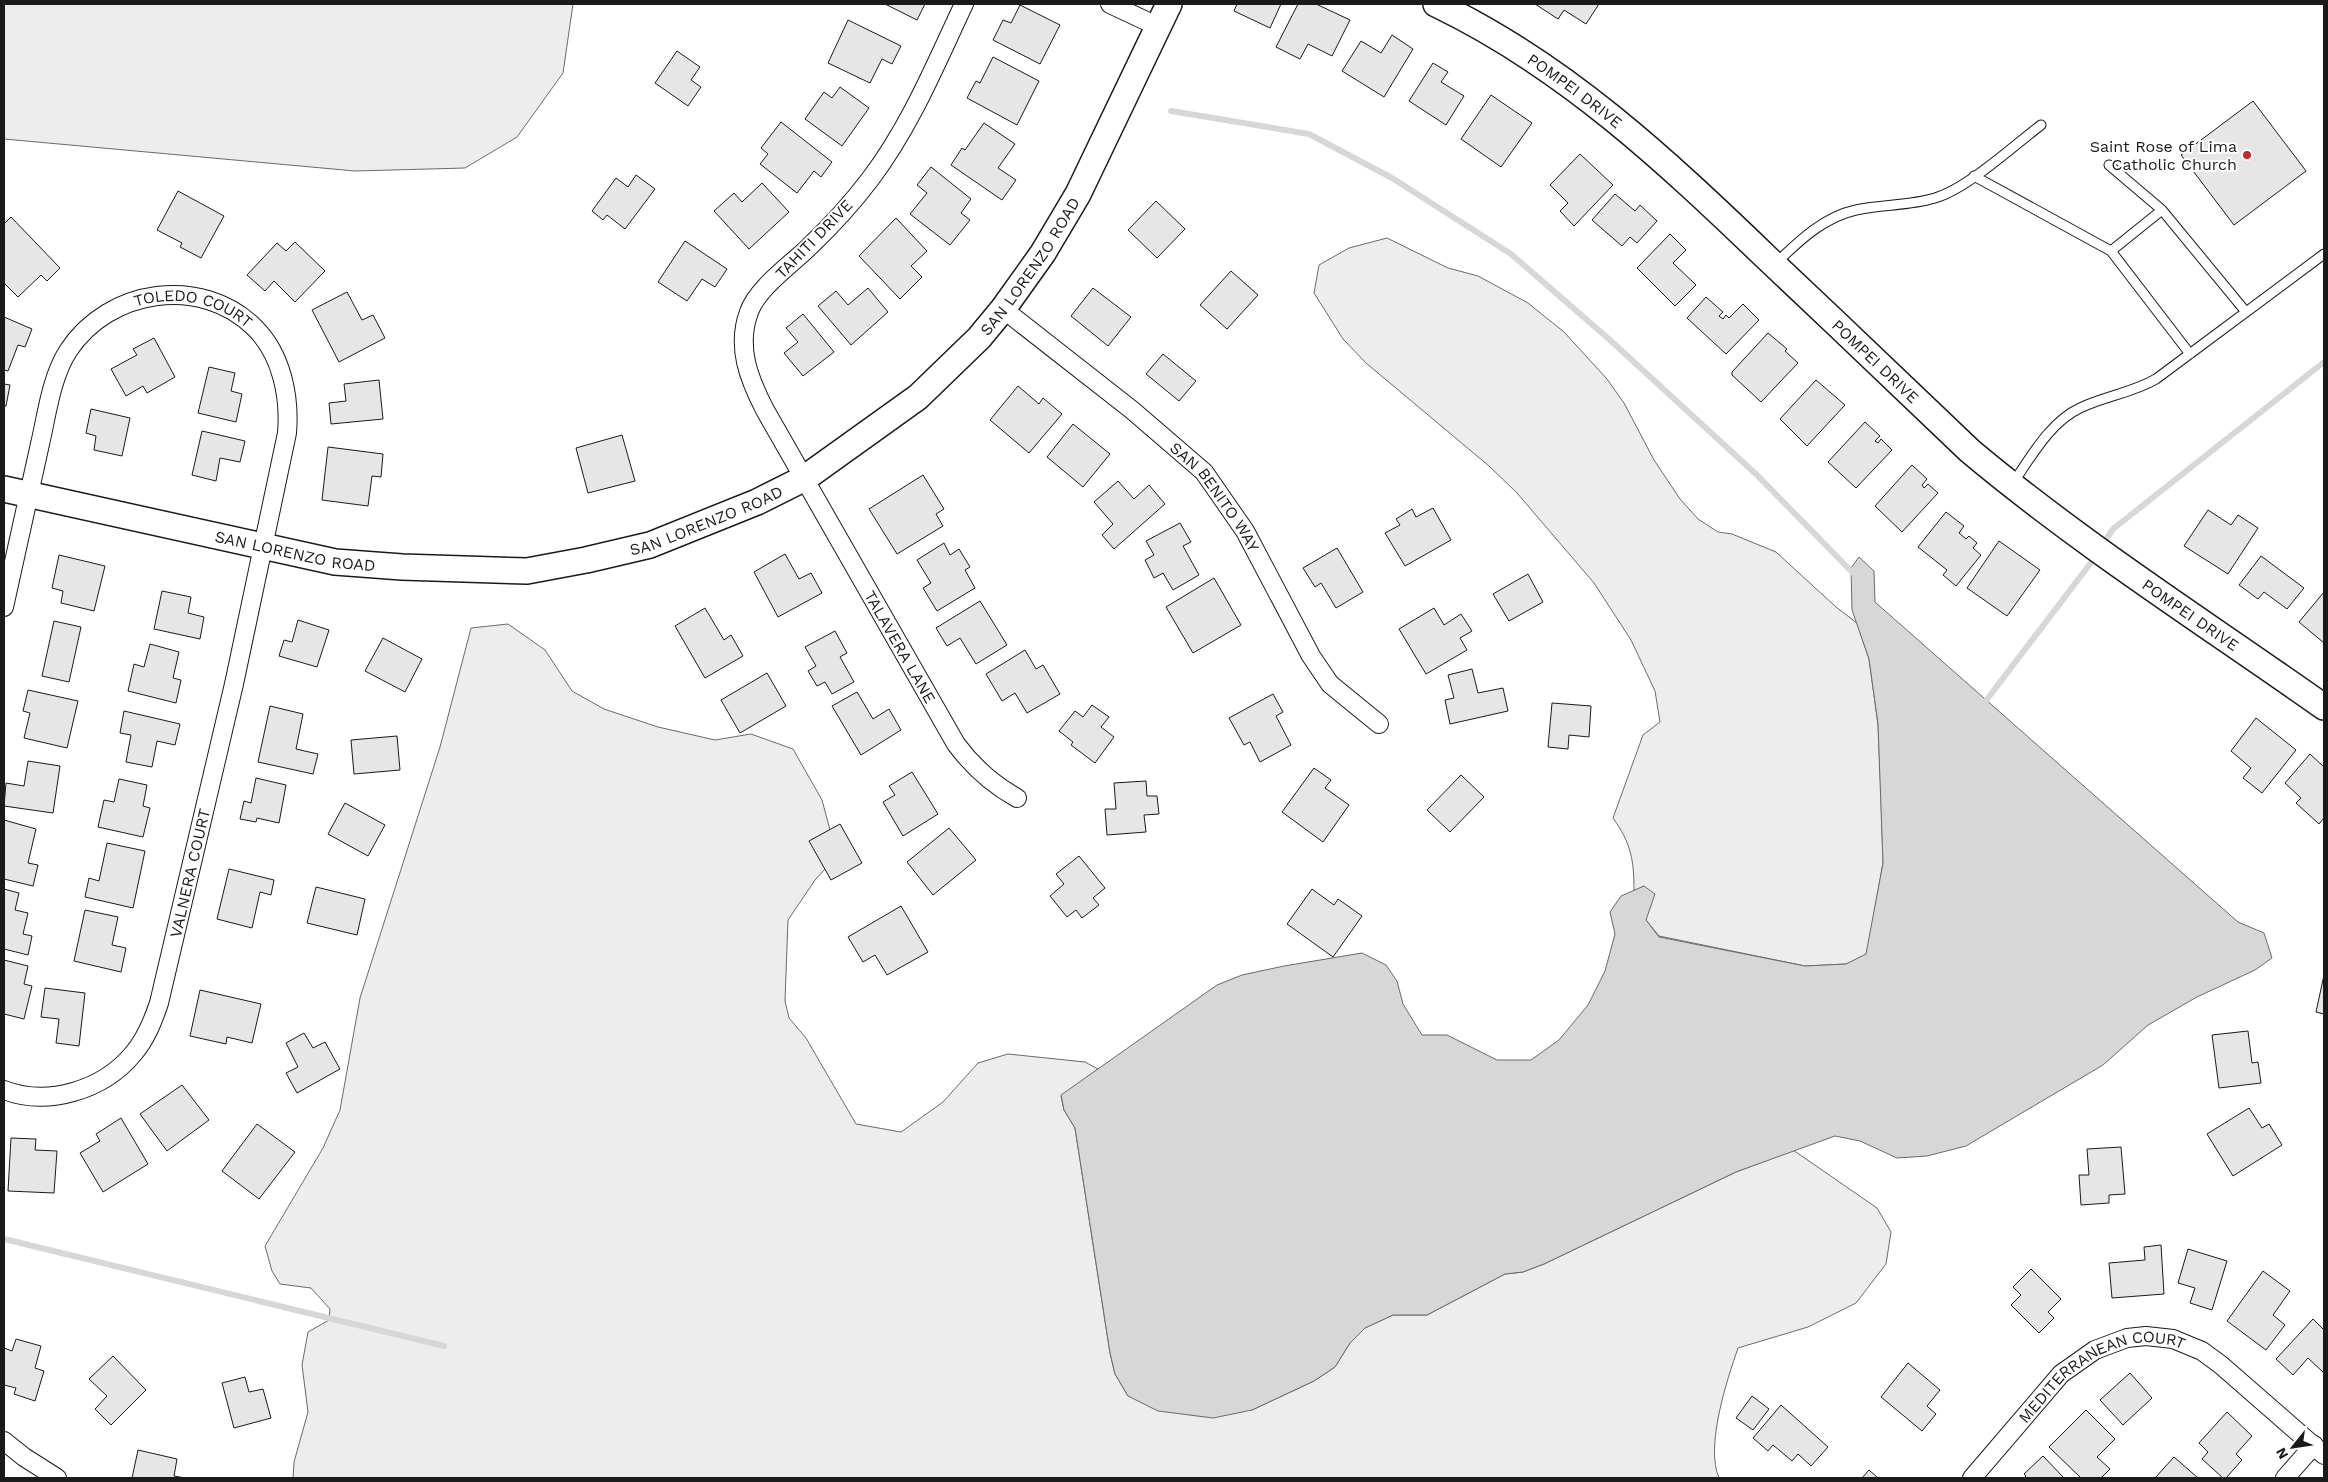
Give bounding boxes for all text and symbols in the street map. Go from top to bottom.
street label: POMPEI DRIVE [1524,49,1626,132]
place label: Saint Rose of Lima Catholic Church [2090,137,2237,174]
marker: Saint Rose of Lima Catholic Church [2241,149,2253,161]
street label: SAN LORENZO ROAD [976,194,1083,339]
street label: TAHITI DRIVE [772,195,856,283]
street label: TOLEDO COURT [131,285,257,331]
street label: POMPEI DRIVE [1828,315,1923,407]
street label: SAN BENITO WAY [1167,438,1264,555]
street label: SAN LORENZO ROAD [628,481,786,559]
street label: SAN LORENZO ROAD [213,526,376,575]
street label: POMPEI DRIVE [2139,575,2243,655]
street label: TALAVERA LANE [861,587,940,706]
street label: VALNERA COURT [166,806,214,939]
street label: MEDITERRANEAN COURT [2014,1326,2189,1426]
north arrow [2268,1422,2318,1472]
text: N [2272,1445,2291,1462]

